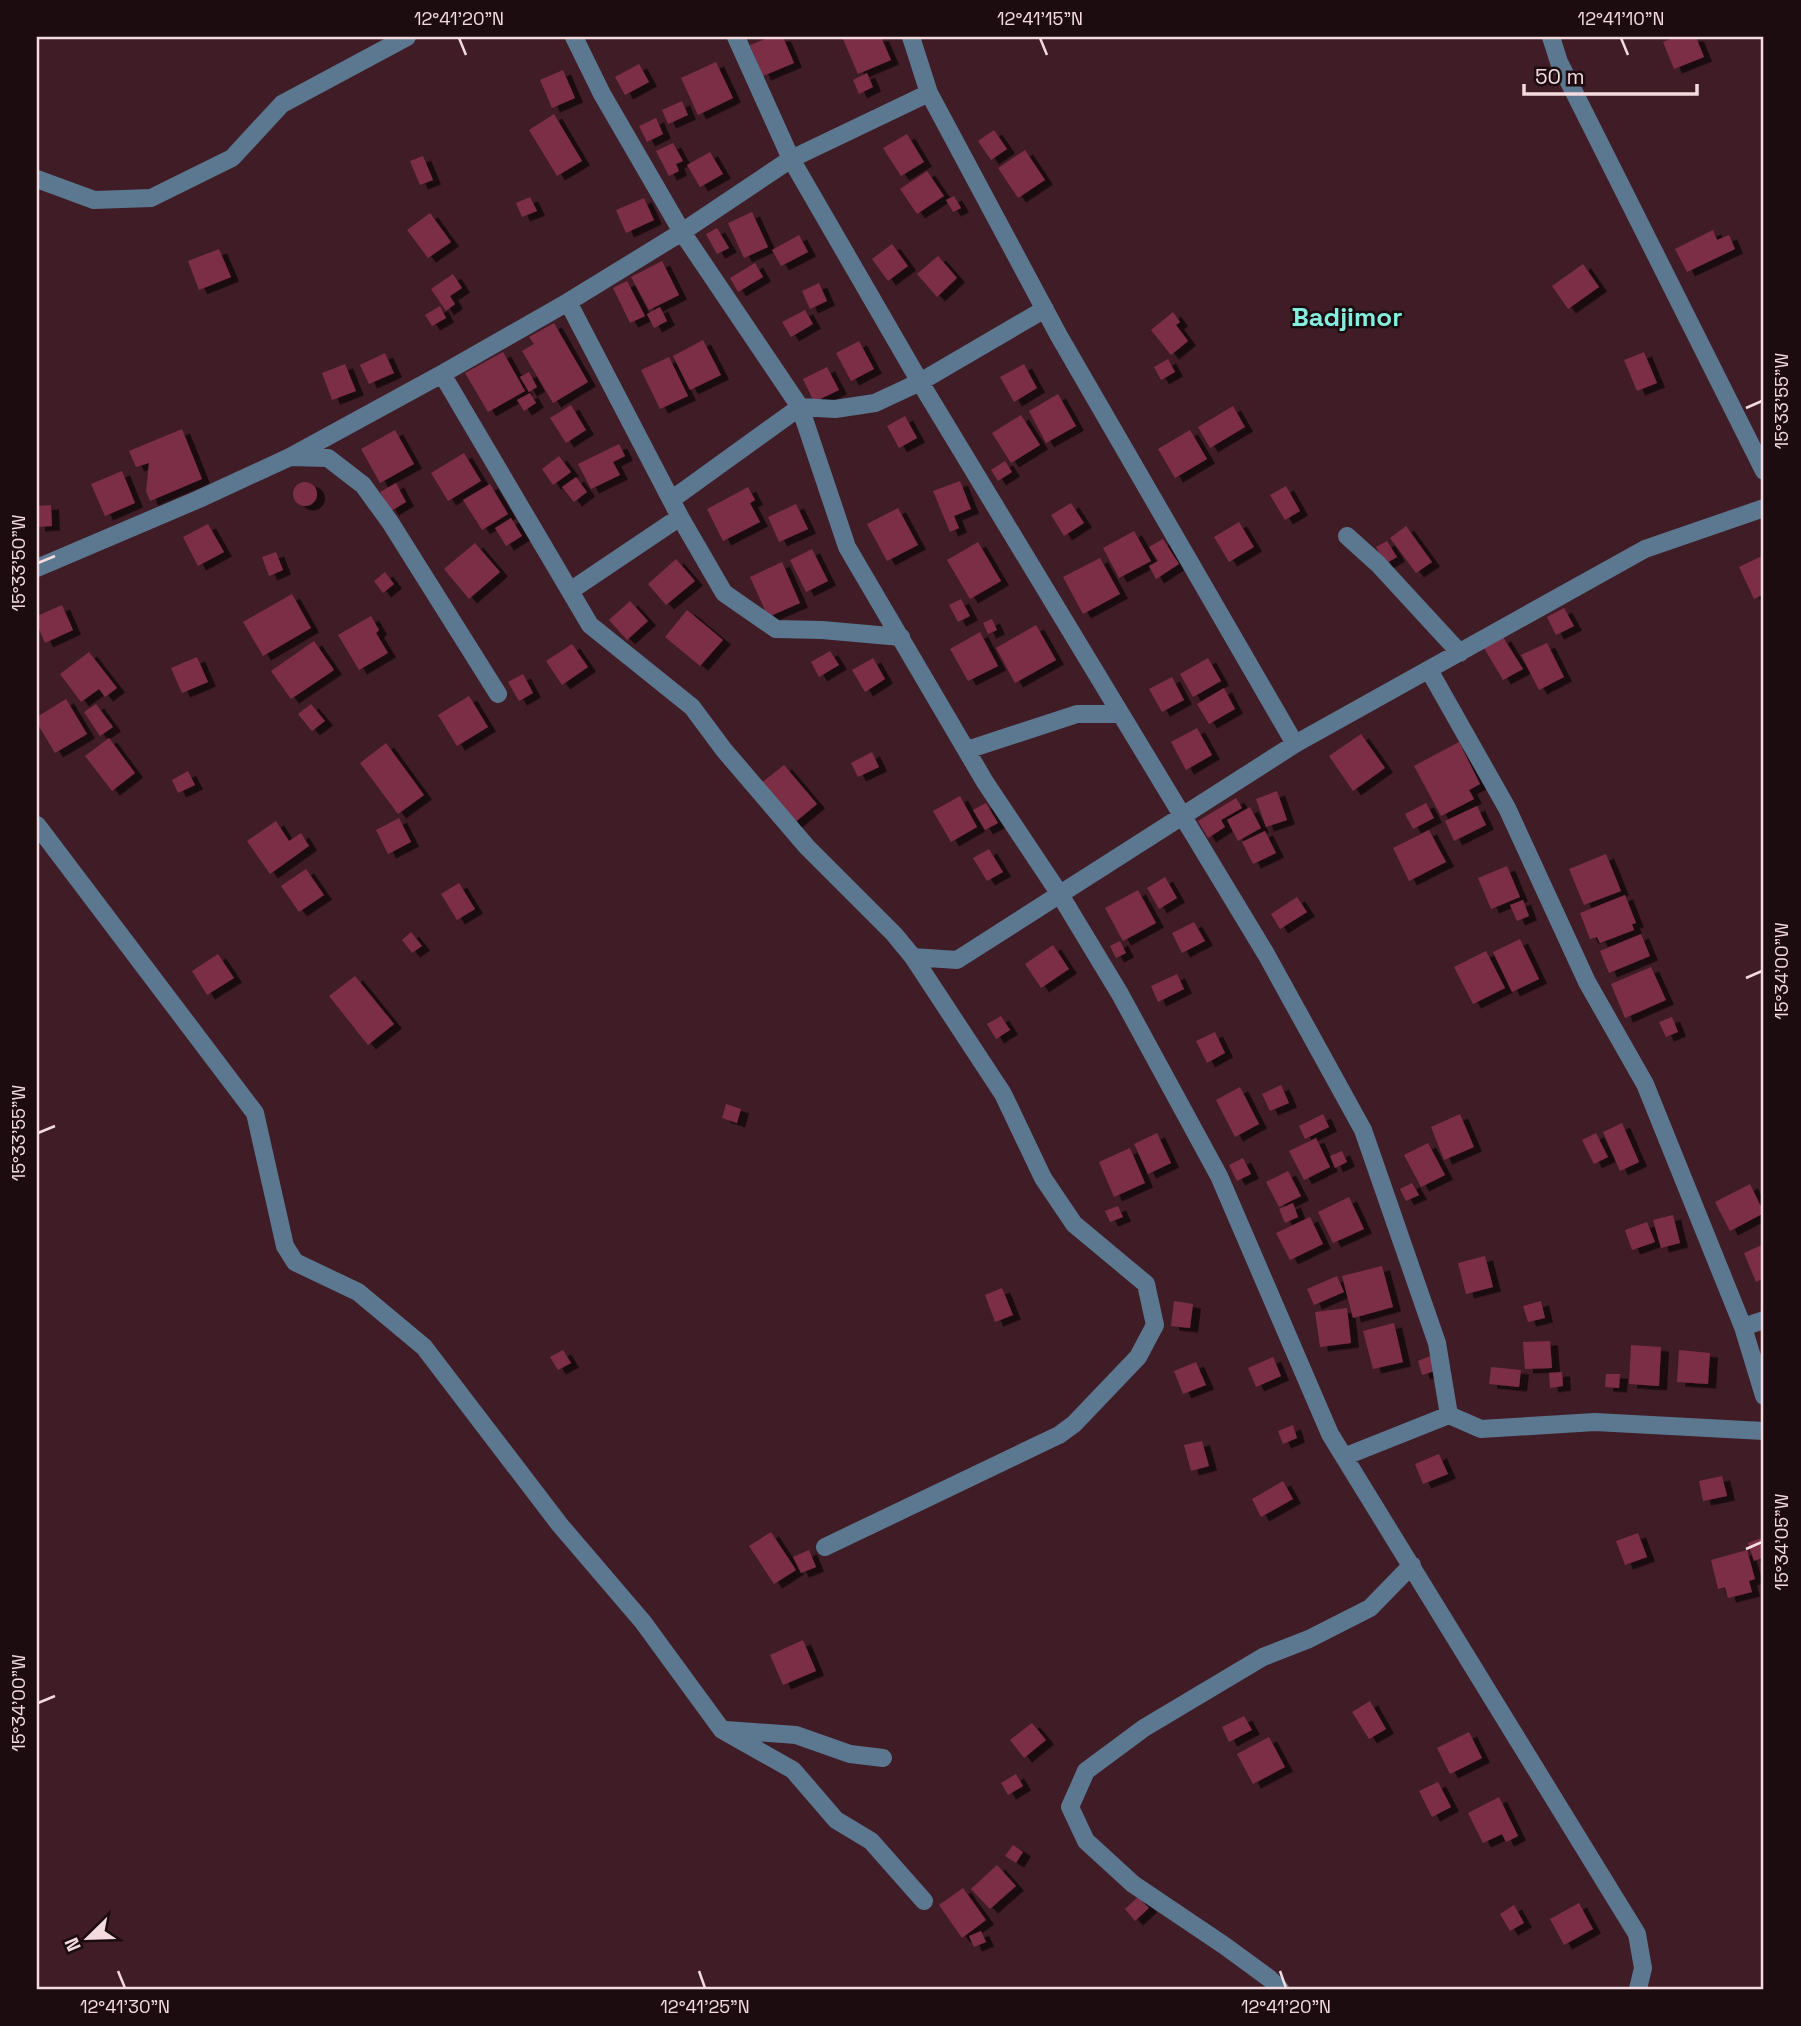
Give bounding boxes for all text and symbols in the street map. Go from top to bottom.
text: 12°41'20"N [414,7,504,30]
text: 12°41'15"N [997,7,1083,30]
text: 12°41'10"N [1578,7,1664,30]
scale bar [1524,52,1698,96]
text: 50 m [1535,63,1585,90]
district label: Badjimor [1292,300,1402,334]
text: 15°33'55"W [1770,353,1793,449]
text: 15°33'50"W [7,514,30,612]
text: 15°34'00"W [1770,922,1793,1020]
text: 15°33'55"W [7,1085,30,1181]
text: 15°34'05"W [1770,1493,1793,1590]
text: 15°34'00"W [7,1654,30,1752]
north arrow [52,1904,122,1974]
text: N [59,1934,87,1955]
text: 12°41'30"N [80,1995,170,2018]
text: 12°41'25"N [660,1995,750,2018]
text: 12°41'20"N [1241,1995,1331,2018]

